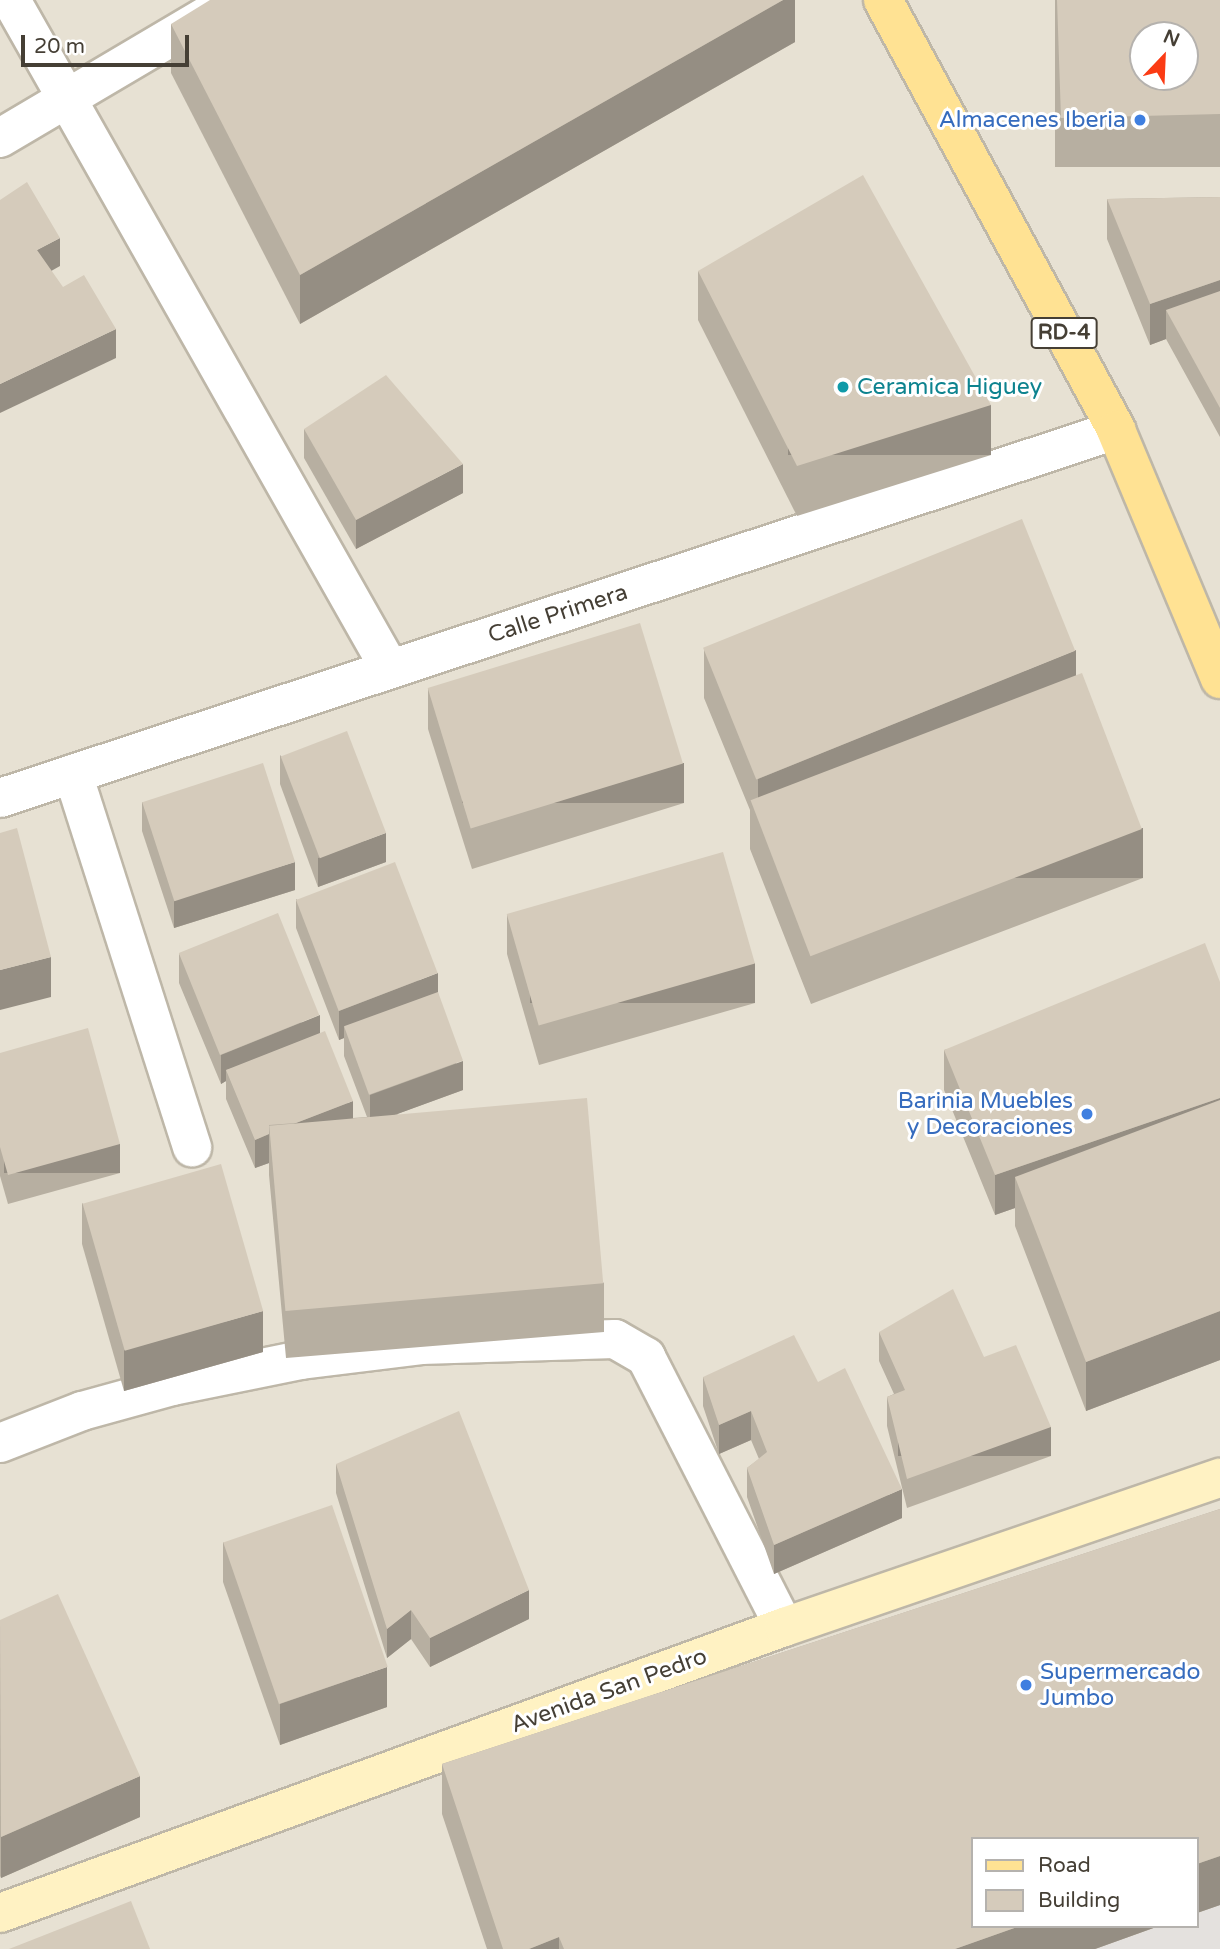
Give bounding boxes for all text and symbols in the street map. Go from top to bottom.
scale bar [24,21,192,65]
north arrow [1129,21,1199,91]
text: N [1160,25,1183,52]
text: 20 m [34,34,85,59]
place label: Almacenes Iberia [939,106,1126,134]
marker: Almacenes Iberia [1132,112,1148,128]
road number: RD-4 [1029,316,1099,350]
place label: Ceramica Higuey [857,373,1042,401]
marker: Ceramica Higuey [835,379,851,395]
street label: Calle Primera [485,578,631,650]
place label: Barinia Muebles y Decoraciones [898,1087,1073,1141]
marker: Barinia Muebles y Decoraciones [1079,1106,1095,1122]
street label: Avenida San Pedro [507,1643,711,1739]
place label: Supermercado Jumbo [1040,1658,1201,1712]
marker: Supermercado Jumbo [1018,1677,1034,1693]
legend [972,1837,1199,1928]
text: Road [1038,1853,1091,1878]
text: Building [1038,1888,1120,1913]

